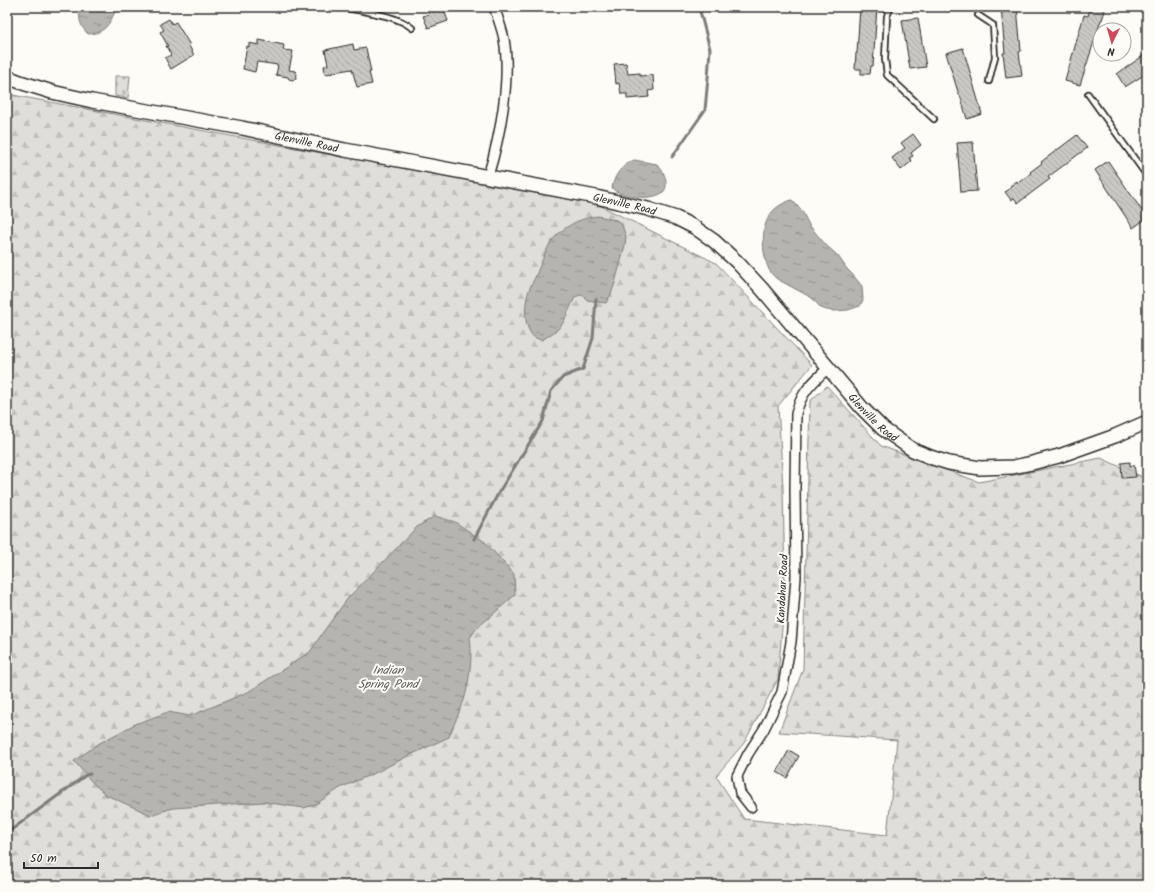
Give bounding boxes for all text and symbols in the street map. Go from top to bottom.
north arrow [1092,22,1132,62]
text: N [1107,42,1115,60]
street label: Glenville Road [273,127,340,158]
street label: Glenville Road [591,189,659,221]
street label: Glenville Road [843,389,902,447]
street label: Kandahar Road [772,553,794,624]
water label: Indian Spring Pond [358,661,421,694]
scale bar [24,844,98,870]
text: 50 m [30,849,57,868]

